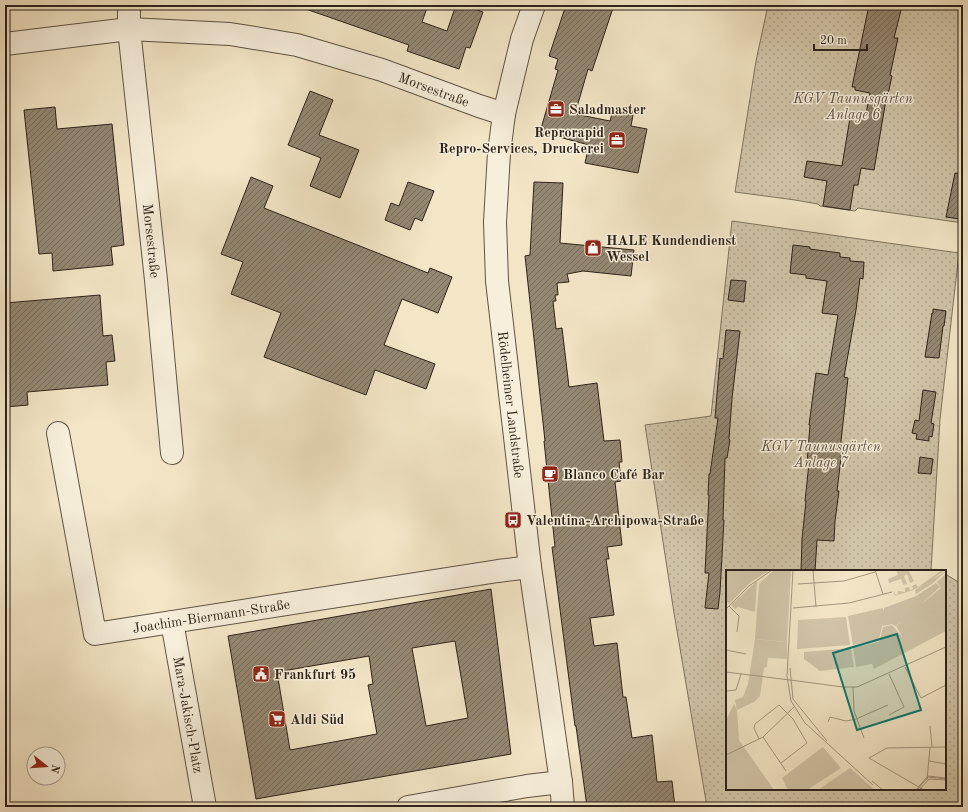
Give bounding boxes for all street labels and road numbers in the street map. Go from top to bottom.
street label: Morsestraße [396,71,471,110]
street label: Morsestraße [140,203,162,279]
street label: Rödelheimer Landstraße [495,330,526,479]
street label: Joachim-Biermann-Straße [132,598,291,636]
street label: Mara-Jakisch-Platz [170,655,205,774]

